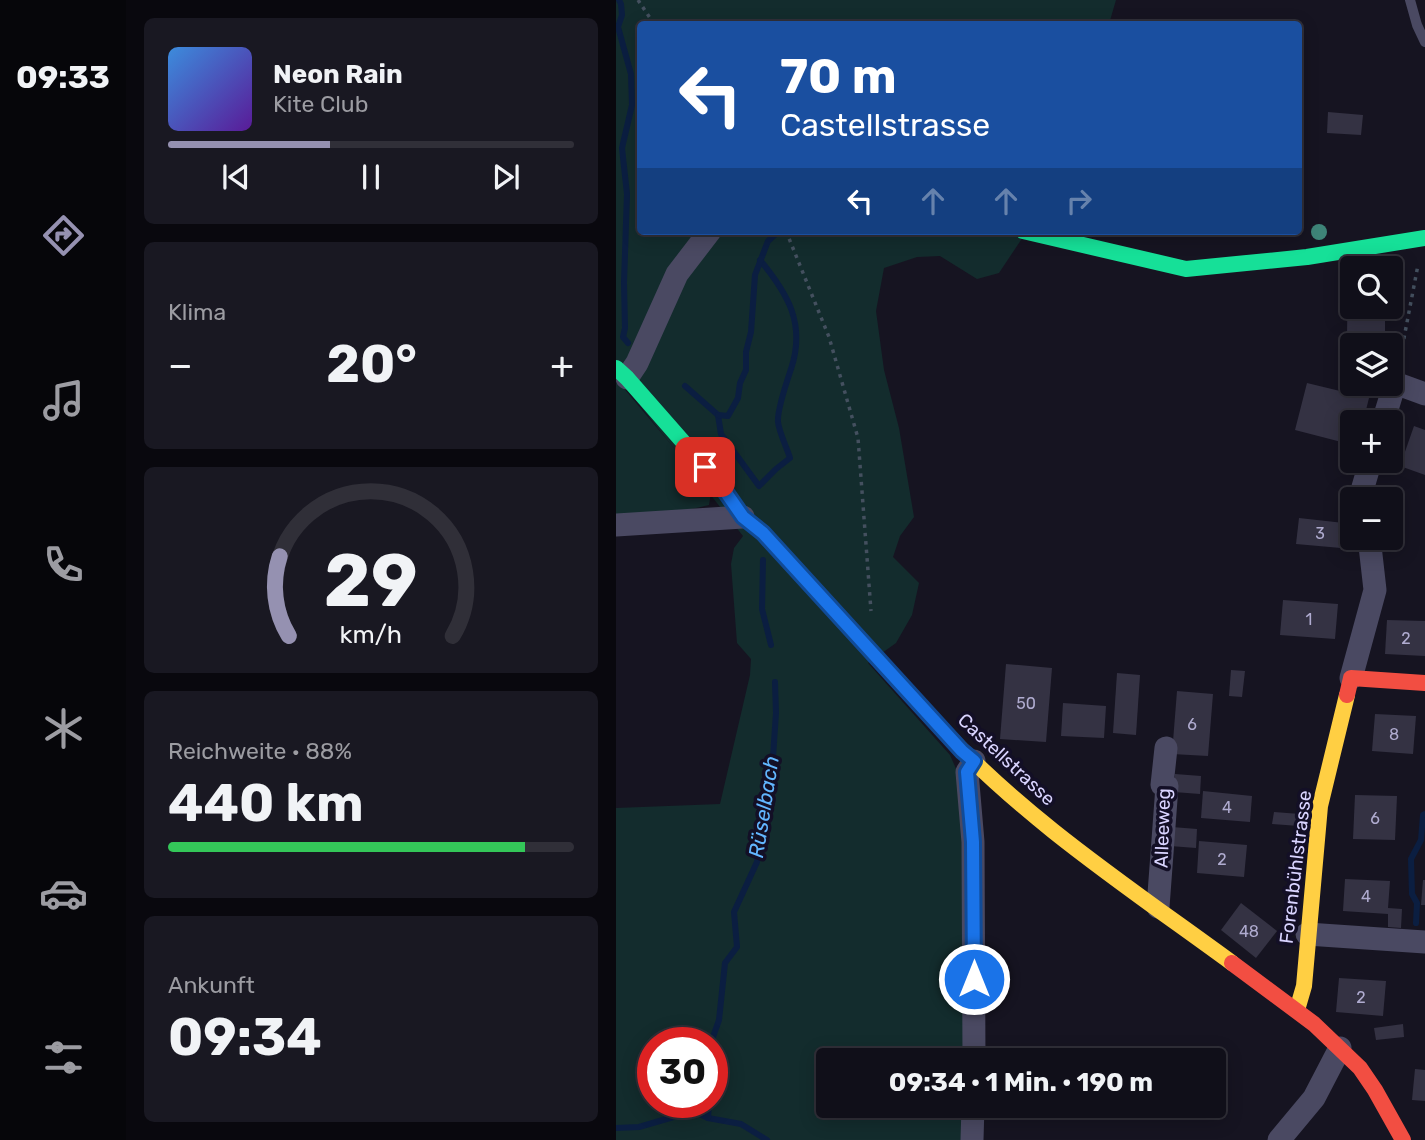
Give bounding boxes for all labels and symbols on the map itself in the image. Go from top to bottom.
pin [675,437,735,497]
house number: 3 [1315,524,1325,543]
house number: 1 [1306,610,1312,629]
house number: 2 [1401,629,1411,648]
house number: 50 [1016,694,1036,713]
street label: Castellstrasse [953,708,1060,810]
house number: 6 [1187,715,1197,734]
house number: 8 [1389,725,1399,744]
water label: Rüselbach [743,754,784,860]
street label: Alleeweg [1150,788,1175,868]
street label: Forenbühlstrasse [1275,789,1316,945]
house number: 4 [1222,798,1232,817]
house number: 6 [1370,809,1380,828]
house number: 2 [1217,850,1227,869]
house number: 4 [1361,887,1371,906]
house number: 48 [1239,922,1259,941]
position arrow [937,942,1011,1016]
house number: 2 [1356,988,1366,1007]
speed limit sign: 30 [637,1027,728,1118]

